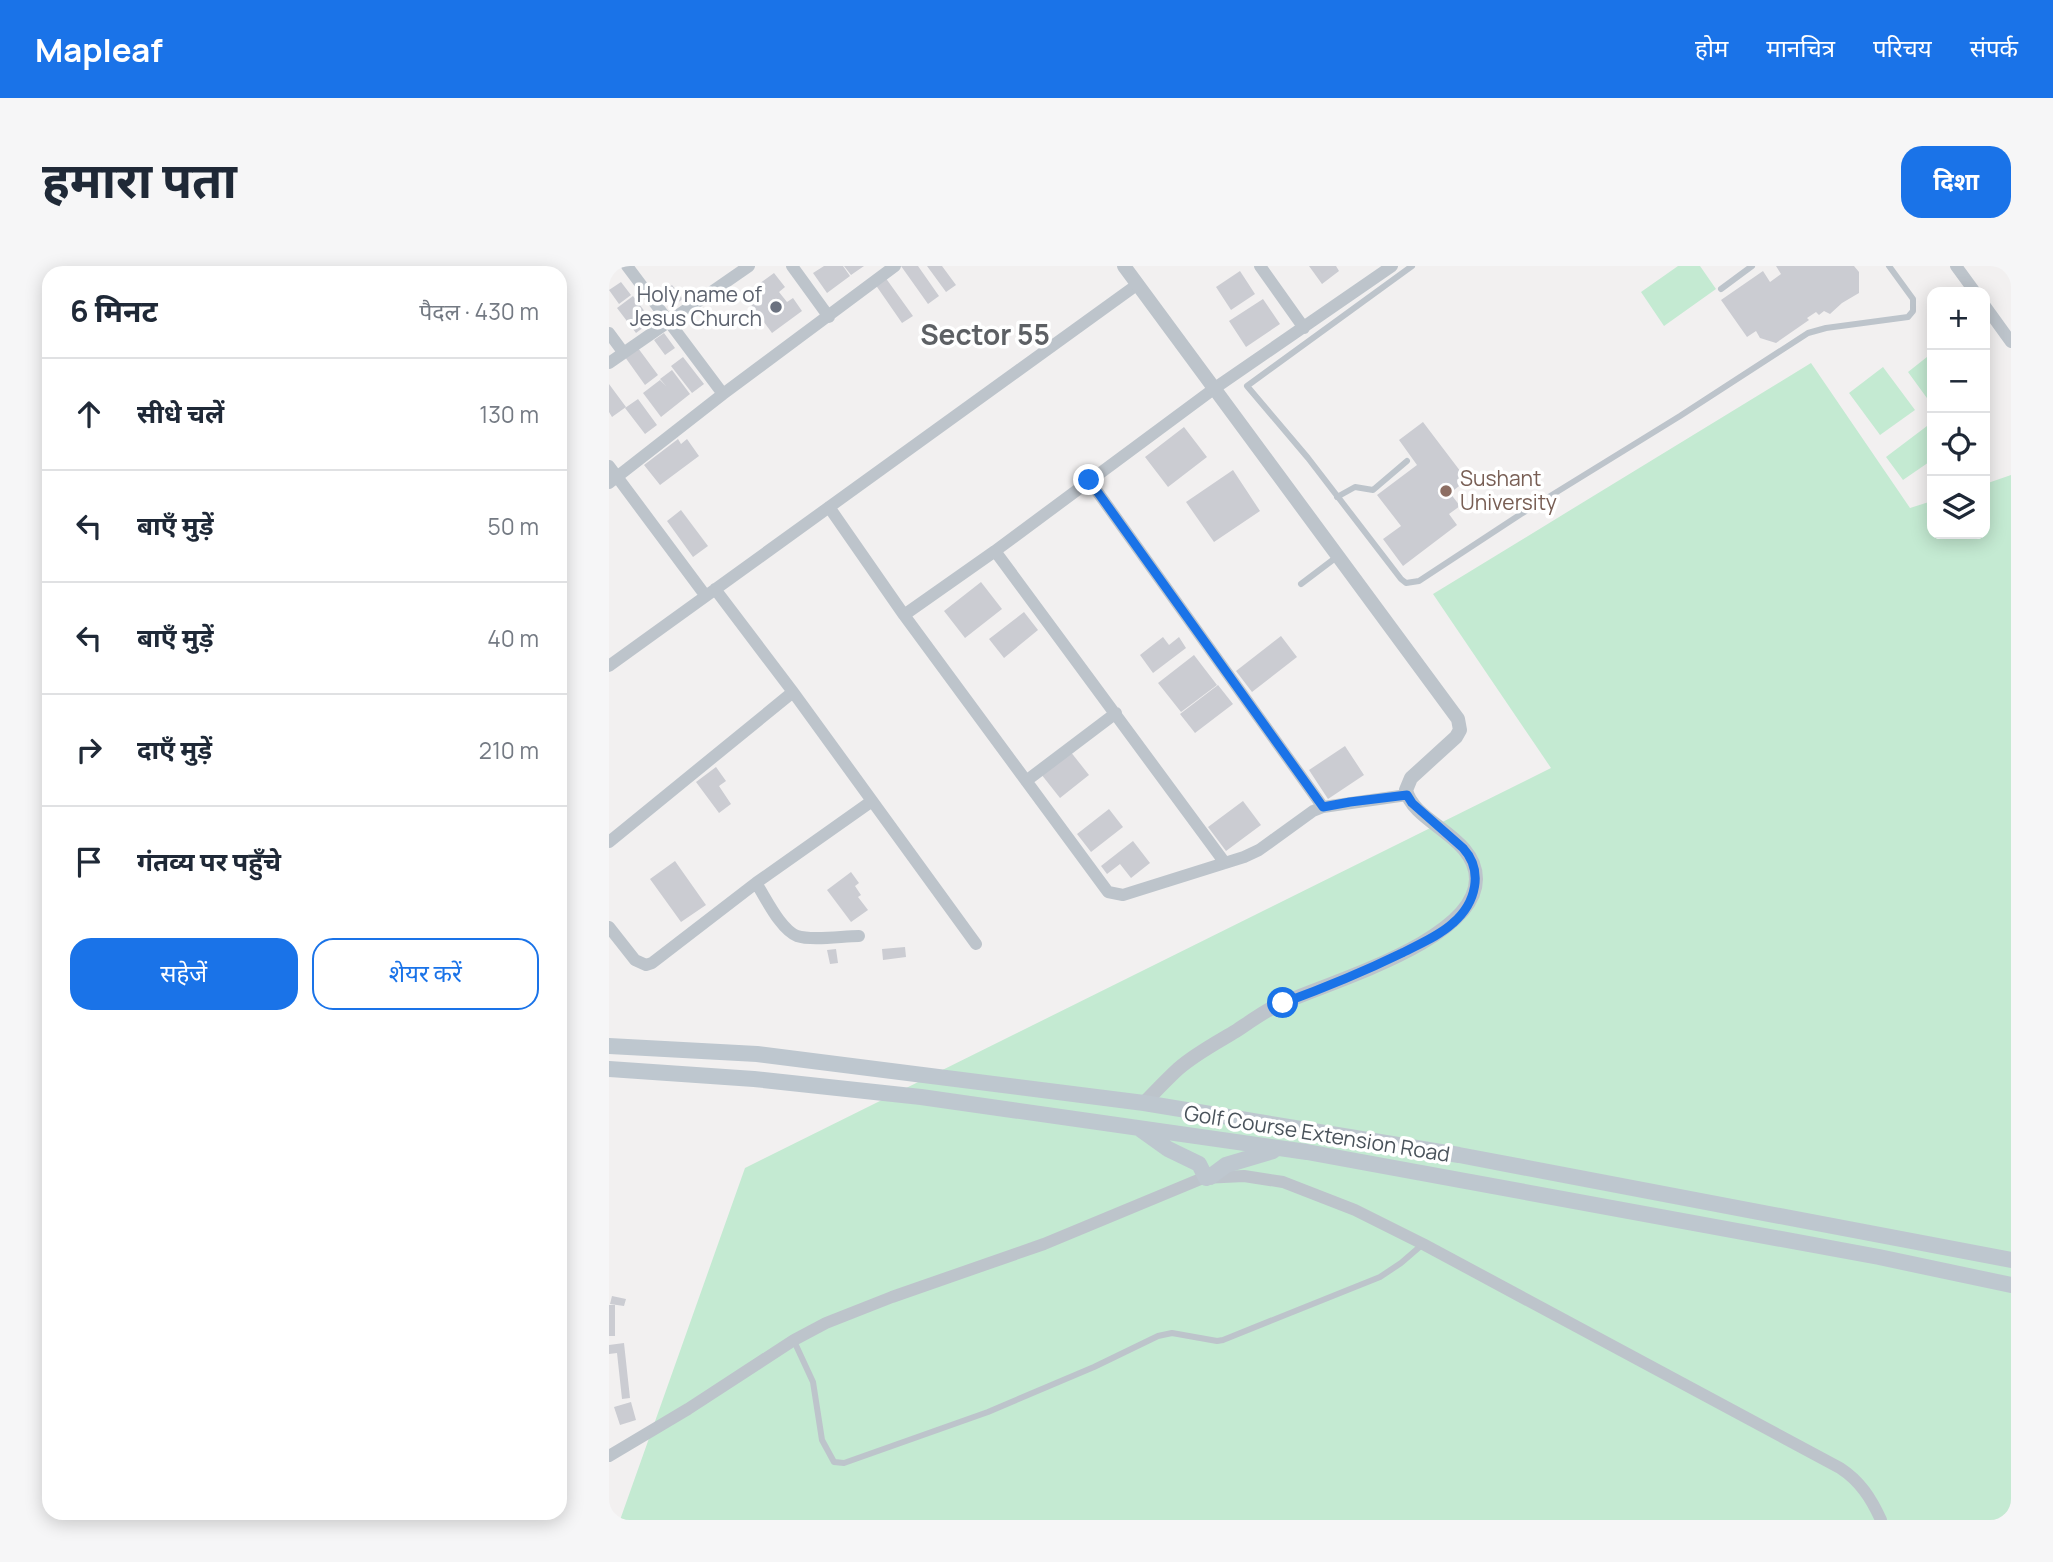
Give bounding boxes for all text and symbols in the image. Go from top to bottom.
text: Mapleaf [35,27,163,72]
text: होम [1695,31,1728,64]
text: मानचित्र [1766,31,1835,64]
text: परिचय [1873,31,1932,64]
text: संपर्क [1970,31,2018,64]
text: हमारा पता [42,146,237,213]
button: दिशा [1901,146,2011,218]
place label: Holy name of Jesus Church [630,280,763,332]
map controls [1927,287,1990,539]
button: + [1927,287,1990,350]
text: 6 मिनट [70,290,158,331]
text: पैदल · 430 m [419,295,539,327]
marker: Holy name of Jesus Church [768,299,784,315]
district label: Sector 55 [920,315,1050,353]
button: − [1927,350,1990,413]
icon: ahead [70,395,108,433]
text: सीधे चलें [137,395,224,431]
text: 130 m [479,398,539,430]
button: locate [1927,413,1990,476]
route end [1073,464,1104,495]
place label: Sushant University [1460,464,1557,516]
button: layers [1927,476,1990,539]
marker: Sushant University [1438,483,1454,499]
icon: left [70,507,108,545]
text: बाएँ मुड़ें [137,507,214,543]
text: 50 m [488,510,539,542]
icon: left [70,619,108,657]
text: बाएँ मुड़ें [137,619,214,655]
text: 40 m [487,622,539,654]
icon: right [70,731,108,769]
text: दाएँ मुड़ें [137,731,212,767]
text: 210 m [479,734,539,766]
icon: arrive [70,843,108,881]
text: गंतव्य पर पहुँचे [137,843,281,879]
button: सहेजें [70,938,298,1010]
button: शेयर करें [312,938,539,1010]
route start [1267,987,1298,1018]
street label: Golf Course Extension Road [1182,1098,1452,1168]

